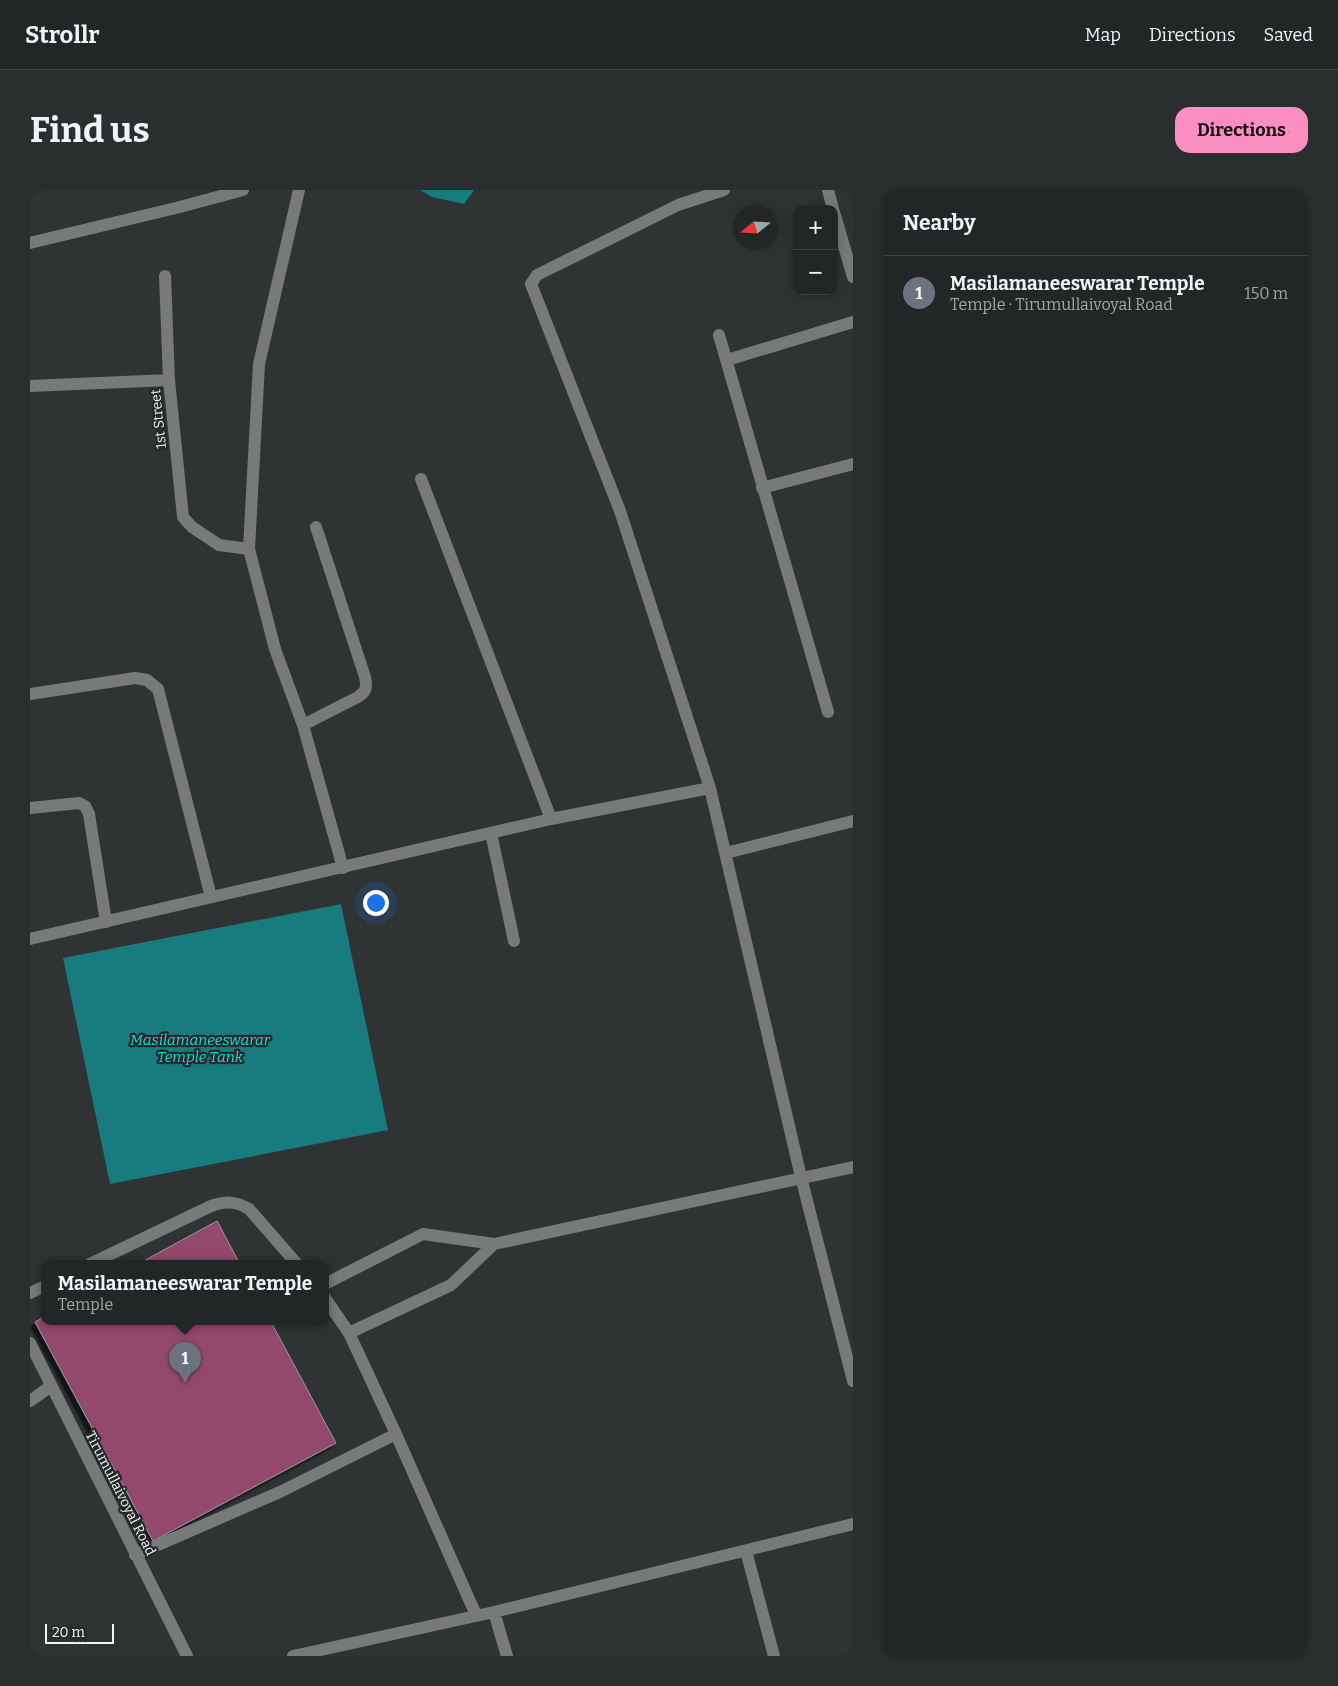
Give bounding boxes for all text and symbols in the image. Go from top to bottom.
text: Strollr [25,21,100,49]
text: Map [1085,24,1121,46]
text: Directions [1149,24,1236,46]
text: Saved [1264,24,1313,46]
button: Directions [1175,107,1308,153]
text: Find us [30,109,150,151]
north arrow [733,205,778,250]
map controls [793,205,838,295]
button: + [793,205,838,250]
text: Nearby [903,210,976,236]
button: − [793,250,838,295]
text: Masilamaneeswarar Temple [950,272,1205,295]
text: 1 [916,284,922,303]
text: 150 m [1244,284,1288,303]
text: Temple · Tirumullaivoyal Road [950,295,1173,314]
street label: 1st Street [147,388,170,450]
your location [363,890,389,916]
water label: Masilamaneeswarar Temple Tank [130,1031,271,1066]
popup [41,1260,329,1325]
text: Masilamaneeswarar Temple [58,1272,312,1295]
text: Temple [58,1295,113,1314]
pin: 1 [169,1342,201,1383]
street label: Tirumullaivoyal Road [82,1428,159,1558]
scale bar [45,1621,114,1644]
text: 20 m [52,1624,85,1641]

